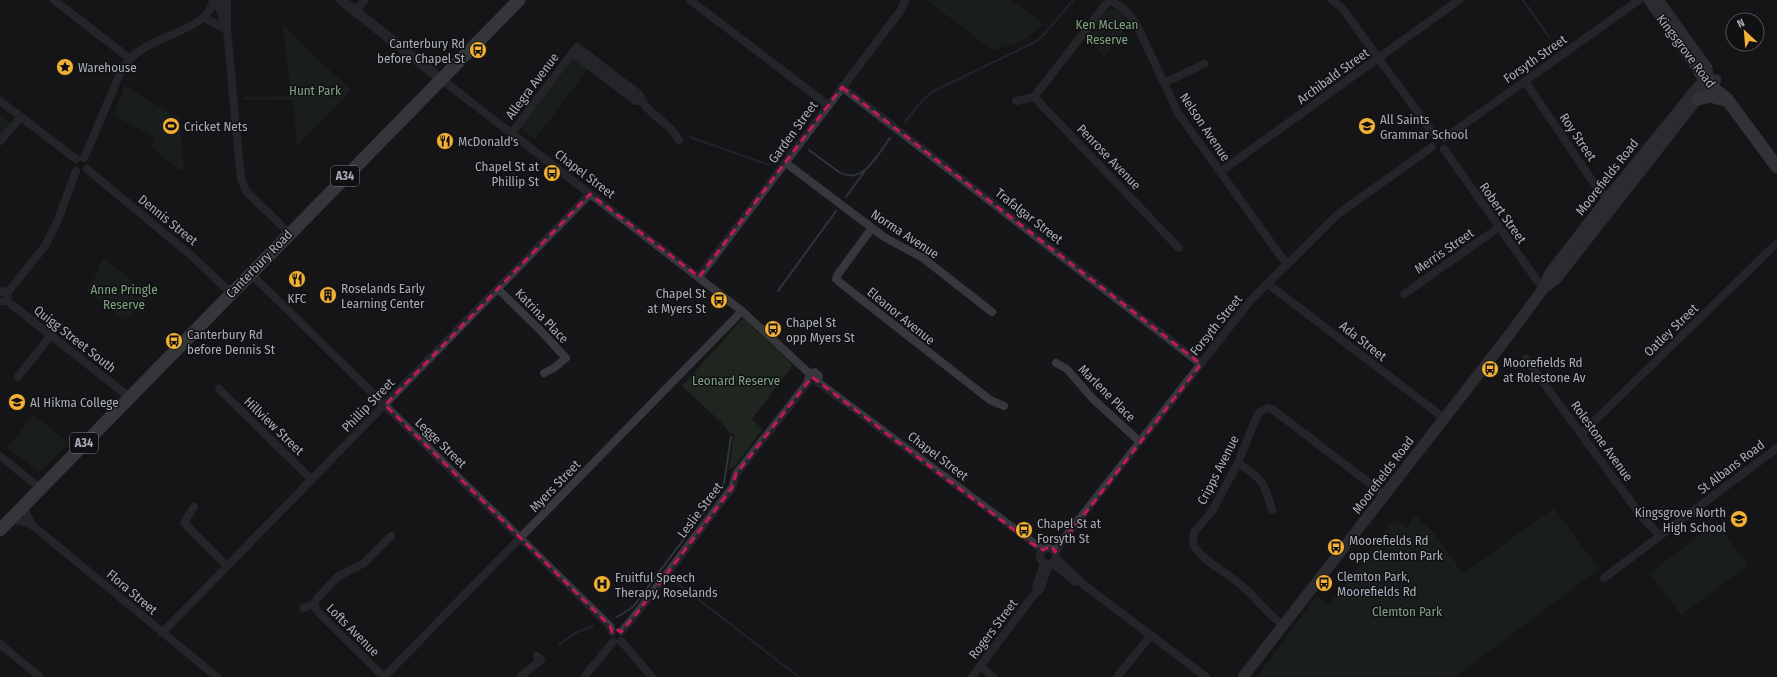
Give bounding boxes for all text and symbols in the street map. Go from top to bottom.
street label: Kingsgrove Road [1654,11,1718,91]
north arrow [1725,12,1765,52]
text: N [1735,16,1747,31]
park label: Ken McLean Reserve [1076,17,1138,47]
street label: Forsyth Street [1500,31,1570,86]
place label: Canterbury Rd before Chapel St [377,36,466,66]
bus stop icon: Canterbury Rd before Chapel St [468,40,488,60]
street label: Archibald Street [1294,44,1372,107]
street label: Allegra Avenue [502,50,562,122]
place icon: Warehouse [55,57,75,77]
place label: Warehouse [78,60,137,75]
park label: Hunt Park [289,83,342,98]
street label: Nelson Avenue [1177,90,1233,164]
street label: Garden Street [765,97,821,166]
street label: Roy Street [1557,110,1600,164]
place label: All Saints Grammar School [1380,112,1468,142]
sports icon: Cricket Nets [161,116,181,136]
school or university icon: All Saints Grammar School [1357,116,1377,136]
place label: Cricket Nets [184,119,248,134]
street label: Penrose Avenue [1074,121,1144,193]
restaurant icon: McDonald's [435,131,455,151]
place label: McDonald's [458,134,519,149]
street label: Moorefields Road [1573,136,1641,218]
street label: Chapel Street [552,146,619,202]
place label: Chapel St at Phillip St [475,159,540,189]
bus stop icon: Chapel St at Phillip St [542,163,562,183]
road number: A34 [331,166,359,186]
street label: Robert Street [1477,180,1530,247]
street label: Trafalgar Street [992,185,1066,247]
street label: Dennis Street [135,192,201,249]
street label: Norma Avenue [868,207,942,261]
street label: Merris Street [1412,225,1477,277]
street label: Canterbury Road [223,227,295,301]
restaurant icon: KFC [287,269,307,289]
place label: Roselands Early Learning Center [341,281,425,311]
park label: Anne Pringle Reserve [90,282,158,312]
street label: Eleanor Avenue [864,284,938,348]
building icon: Roselands Early Learning Center [318,285,338,305]
street label: Katrina Place [512,286,572,346]
place label: Chapel St at Myers St [647,286,707,316]
bus stop icon: Chapel St at Myers St [709,290,729,310]
place label: KFC [288,291,307,306]
street label: Forsyth Street [1187,291,1245,358]
street label: Oatley Street [1641,300,1702,359]
street label: Quigg Street South [31,302,119,376]
place label: Chapel St opp Myers St [786,315,856,345]
street label: Ada Street [1337,318,1390,364]
bus stop icon: Chapel St opp Myers St [763,319,783,339]
place label: Canterbury Rd before Dennis St [187,327,276,357]
bus stop icon: Canterbury Rd before Dennis St [164,331,184,351]
place label: Moorefields Rd at Rolestone Av [1503,355,1586,385]
bus stop icon: Moorefields Rd at Rolestone Av [1480,359,1500,379]
street label: Marlene Place [1075,361,1139,425]
park label: Leonard Reserve [692,373,780,388]
street label: Phillip Street [339,375,398,435]
school or university icon: Al Hikma College [7,392,27,412]
street label: Hillview Street [241,394,307,459]
place label: Al Hikma College [30,395,119,410]
street label: Rolestone Avenue [1568,398,1636,484]
street label: Legge Street [412,415,470,472]
street label: Chapel Street [905,428,972,484]
road number: A34 [70,433,98,453]
street label: Cripps Avenue [1194,433,1242,507]
street label: Moorefields Road [1349,433,1417,517]
street label: St Albans Road [1695,437,1767,497]
street label: Myers Street [527,456,584,515]
street label: Leslie Street [674,479,726,541]
place label: Kingsgrove North High School [1635,505,1727,535]
school or university icon: Kingsgrove North High School [1729,509,1749,529]
place label: Chapel St at Forsyth St [1037,516,1102,546]
bus stop icon: Chapel St at Forsyth St [1014,520,1034,540]
place label: Moorefields Rd opp Clemton Park [1349,533,1444,563]
bus stop icon: Moorefields Rd opp Clemton Park [1326,537,1346,557]
street label: Flora Street [104,567,161,618]
place label: Clemton Park, Moorefields Rd [1337,569,1417,599]
place label: Fruitful Speech Therapy, Roselands [615,570,718,600]
bus stop icon: Clemton Park, Moorefields Rd [1314,573,1334,593]
hospital icon: Fruitful Speech Therapy, Roselands [592,574,612,594]
street label: Rogers Street [966,596,1021,662]
street label: Lofts Avenue [324,601,382,659]
park label: Clemton Park [1372,604,1443,619]

